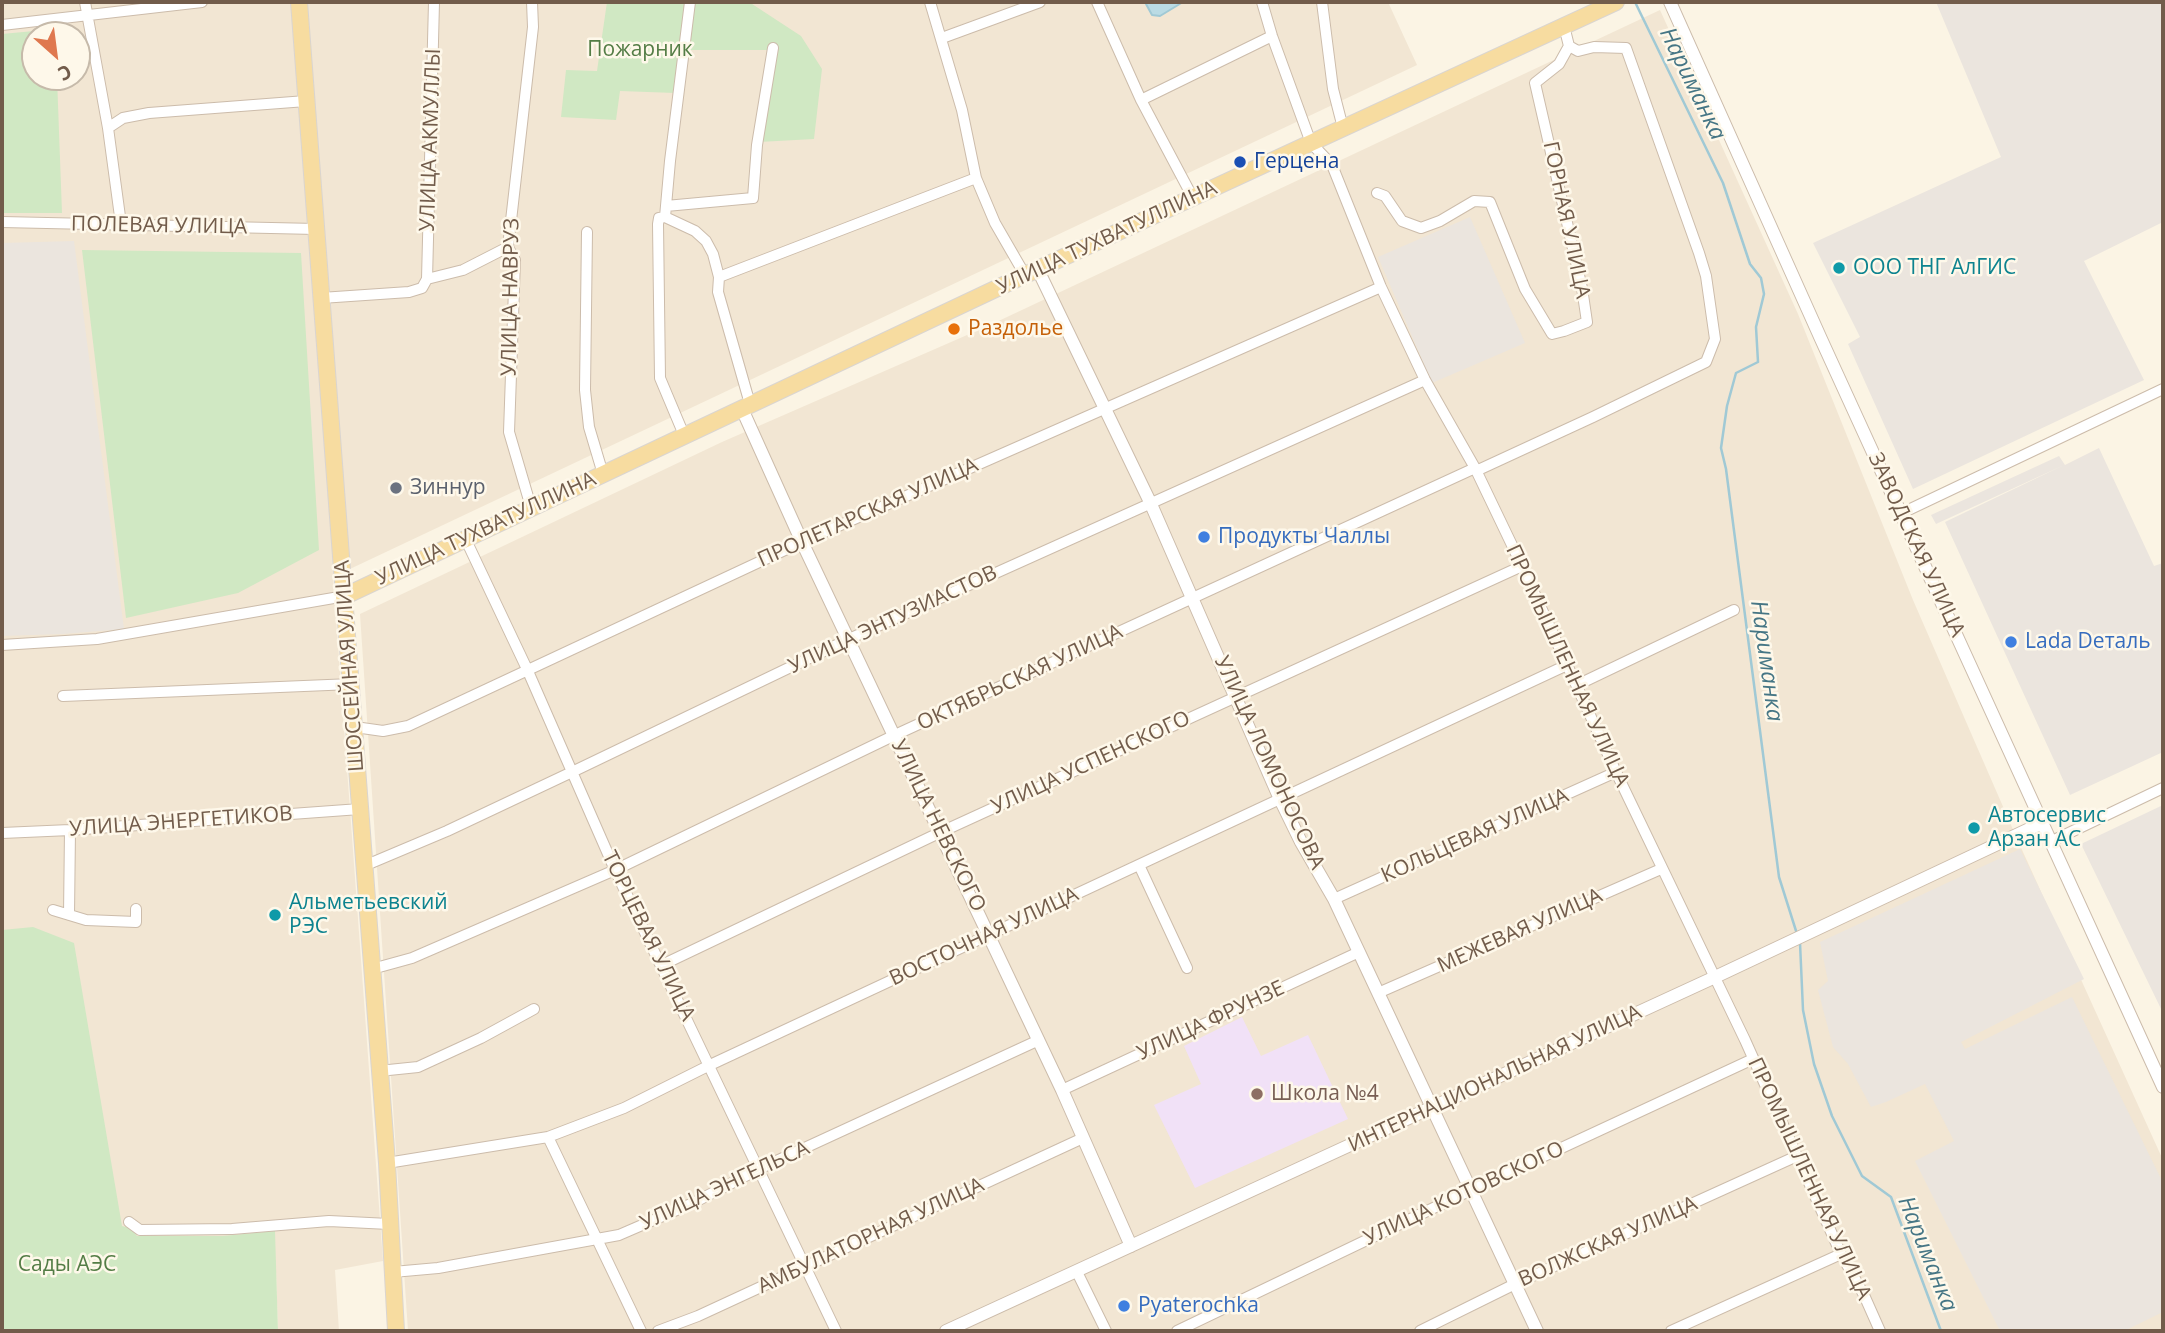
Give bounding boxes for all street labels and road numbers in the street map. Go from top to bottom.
street label: УЛИЦА АКМУЛЛЫ [415,48,447,232]
street label: ГОРНАЯ УЛИЦА [1537,139,1595,301]
street label: УЛИЦА ТУХВАТУЛЛИНА [993,176,1221,300]
street label: ПОЛЕВАЯ УЛИЦА [71,212,247,240]
street label: УЛИЦА НАВРУЗ [497,218,525,376]
street label: ЗАВОДСКАЯ УЛИЦА [1862,449,1970,641]
street label: ПРОЛЕТАРСКАЯ УЛИЦА [754,453,982,573]
street label: УЛИЦА ТУХВАТУЛЛИНА [372,467,600,591]
street label: ПРОМЫШЛЕННАЯ УЛИЦА [1500,541,1634,791]
street label: ШОССЕЙНАЯ УЛИЦА [330,559,370,773]
street label: УЛИЦА ЭНТУЗИАСТОВ [785,561,1001,679]
street label: ОКТЯБРЬСКАЯ УЛИЦА [913,619,1127,737]
street label: УЛИЦА ЛОМОНОСОВА [1208,652,1330,874]
street label: УЛИЦА УСПЕНСКОГО [988,706,1194,820]
street label: УЛИЦА НЕВСКОГО [885,736,991,916]
street label: КОЛЬЦЕВАЯ УЛИЦА [1377,783,1573,889]
street label: УЛИЦА ЭНЕРГЕТИКОВ [69,802,293,842]
street label: ТОРЦЕВАЯ УЛИЦА [596,847,700,1025]
street label: ВОСТОЧНАЯ УЛИЦА [886,882,1082,992]
street label: МЕЖЕВАЯ УЛИЦА [1434,883,1606,979]
street label: УЛИЦА ФРУНЗЕ [1133,976,1289,1066]
street label: ИНТЕРНАЦИОНАЛЬНАЯ УЛИЦА [1344,1000,1646,1158]
street label: ПРОМЫШЛЕННАЯ УЛИЦА [1742,1054,1876,1304]
street label: УЛИЦА ЭНГЕЛЬСА [636,1136,814,1236]
street label: УЛИЦА КОТОВСКОГО [1360,1136,1568,1252]
street label: АМБУЛАТОРНАЯ УЛИЦА [754,1172,988,1300]
street label: ВОЛЖСКАЯ УЛИЦА [1515,1191,1701,1293]

